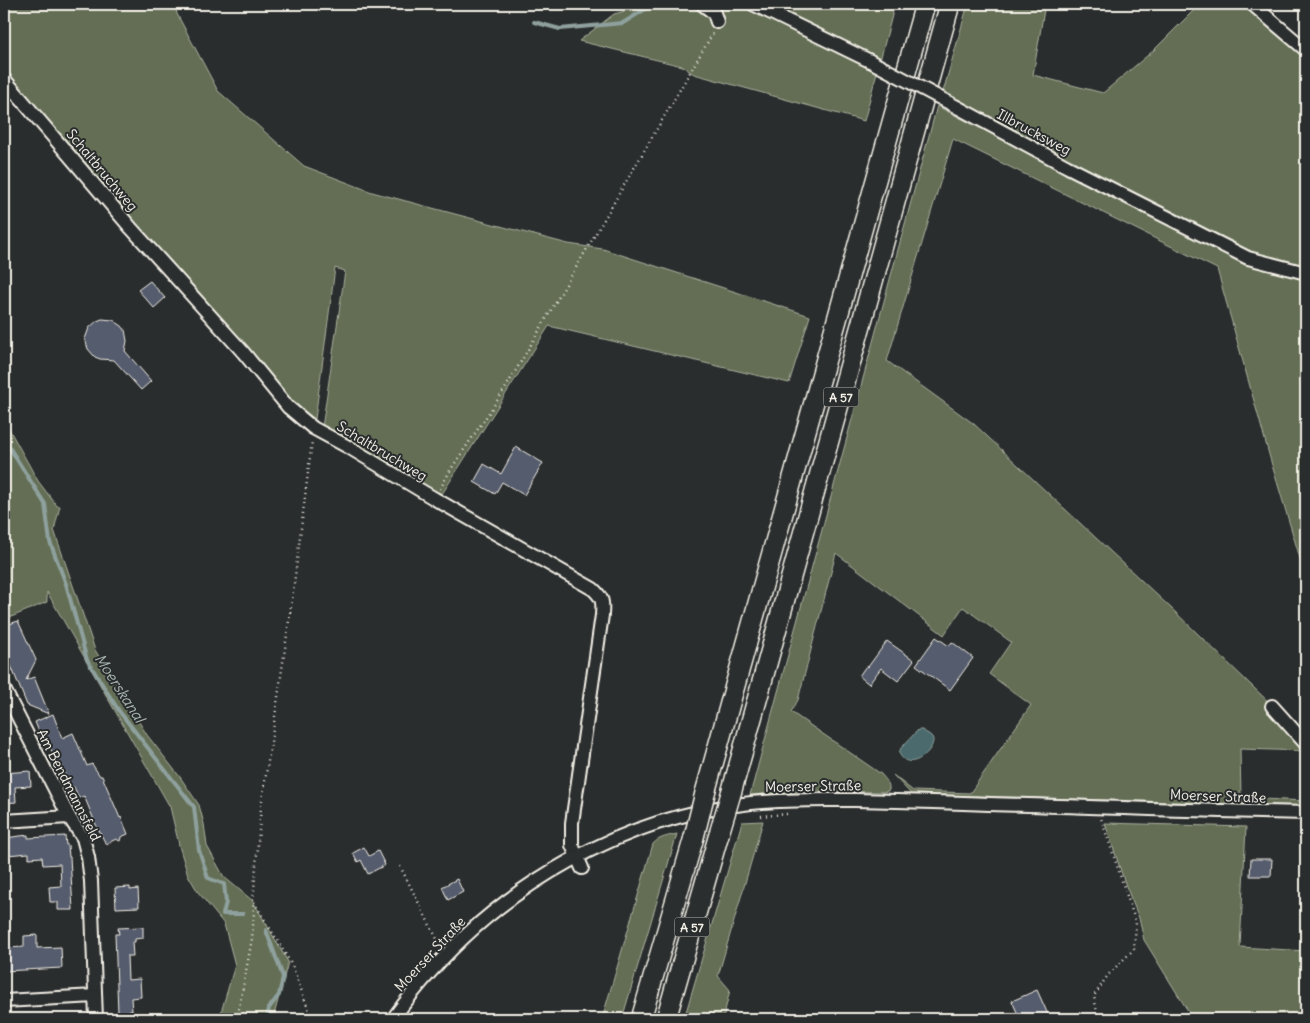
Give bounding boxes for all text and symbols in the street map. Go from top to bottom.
street label: Illbrucksweg [994,105,1074,159]
street label: Schaltbruchweg [62,125,142,215]
road number: A 57 [824,388,858,407]
street label: Schaltbruchweg [334,417,430,485]
water label: Moerskanal [91,650,151,728]
street label: Am Bendmannsfeld [33,726,105,844]
street label: Moerser Straße [765,776,861,796]
street label: Moerser Straße [1170,785,1266,807]
street label: Moerser Straße [391,913,469,995]
road number: A 57 [674,918,710,936]

